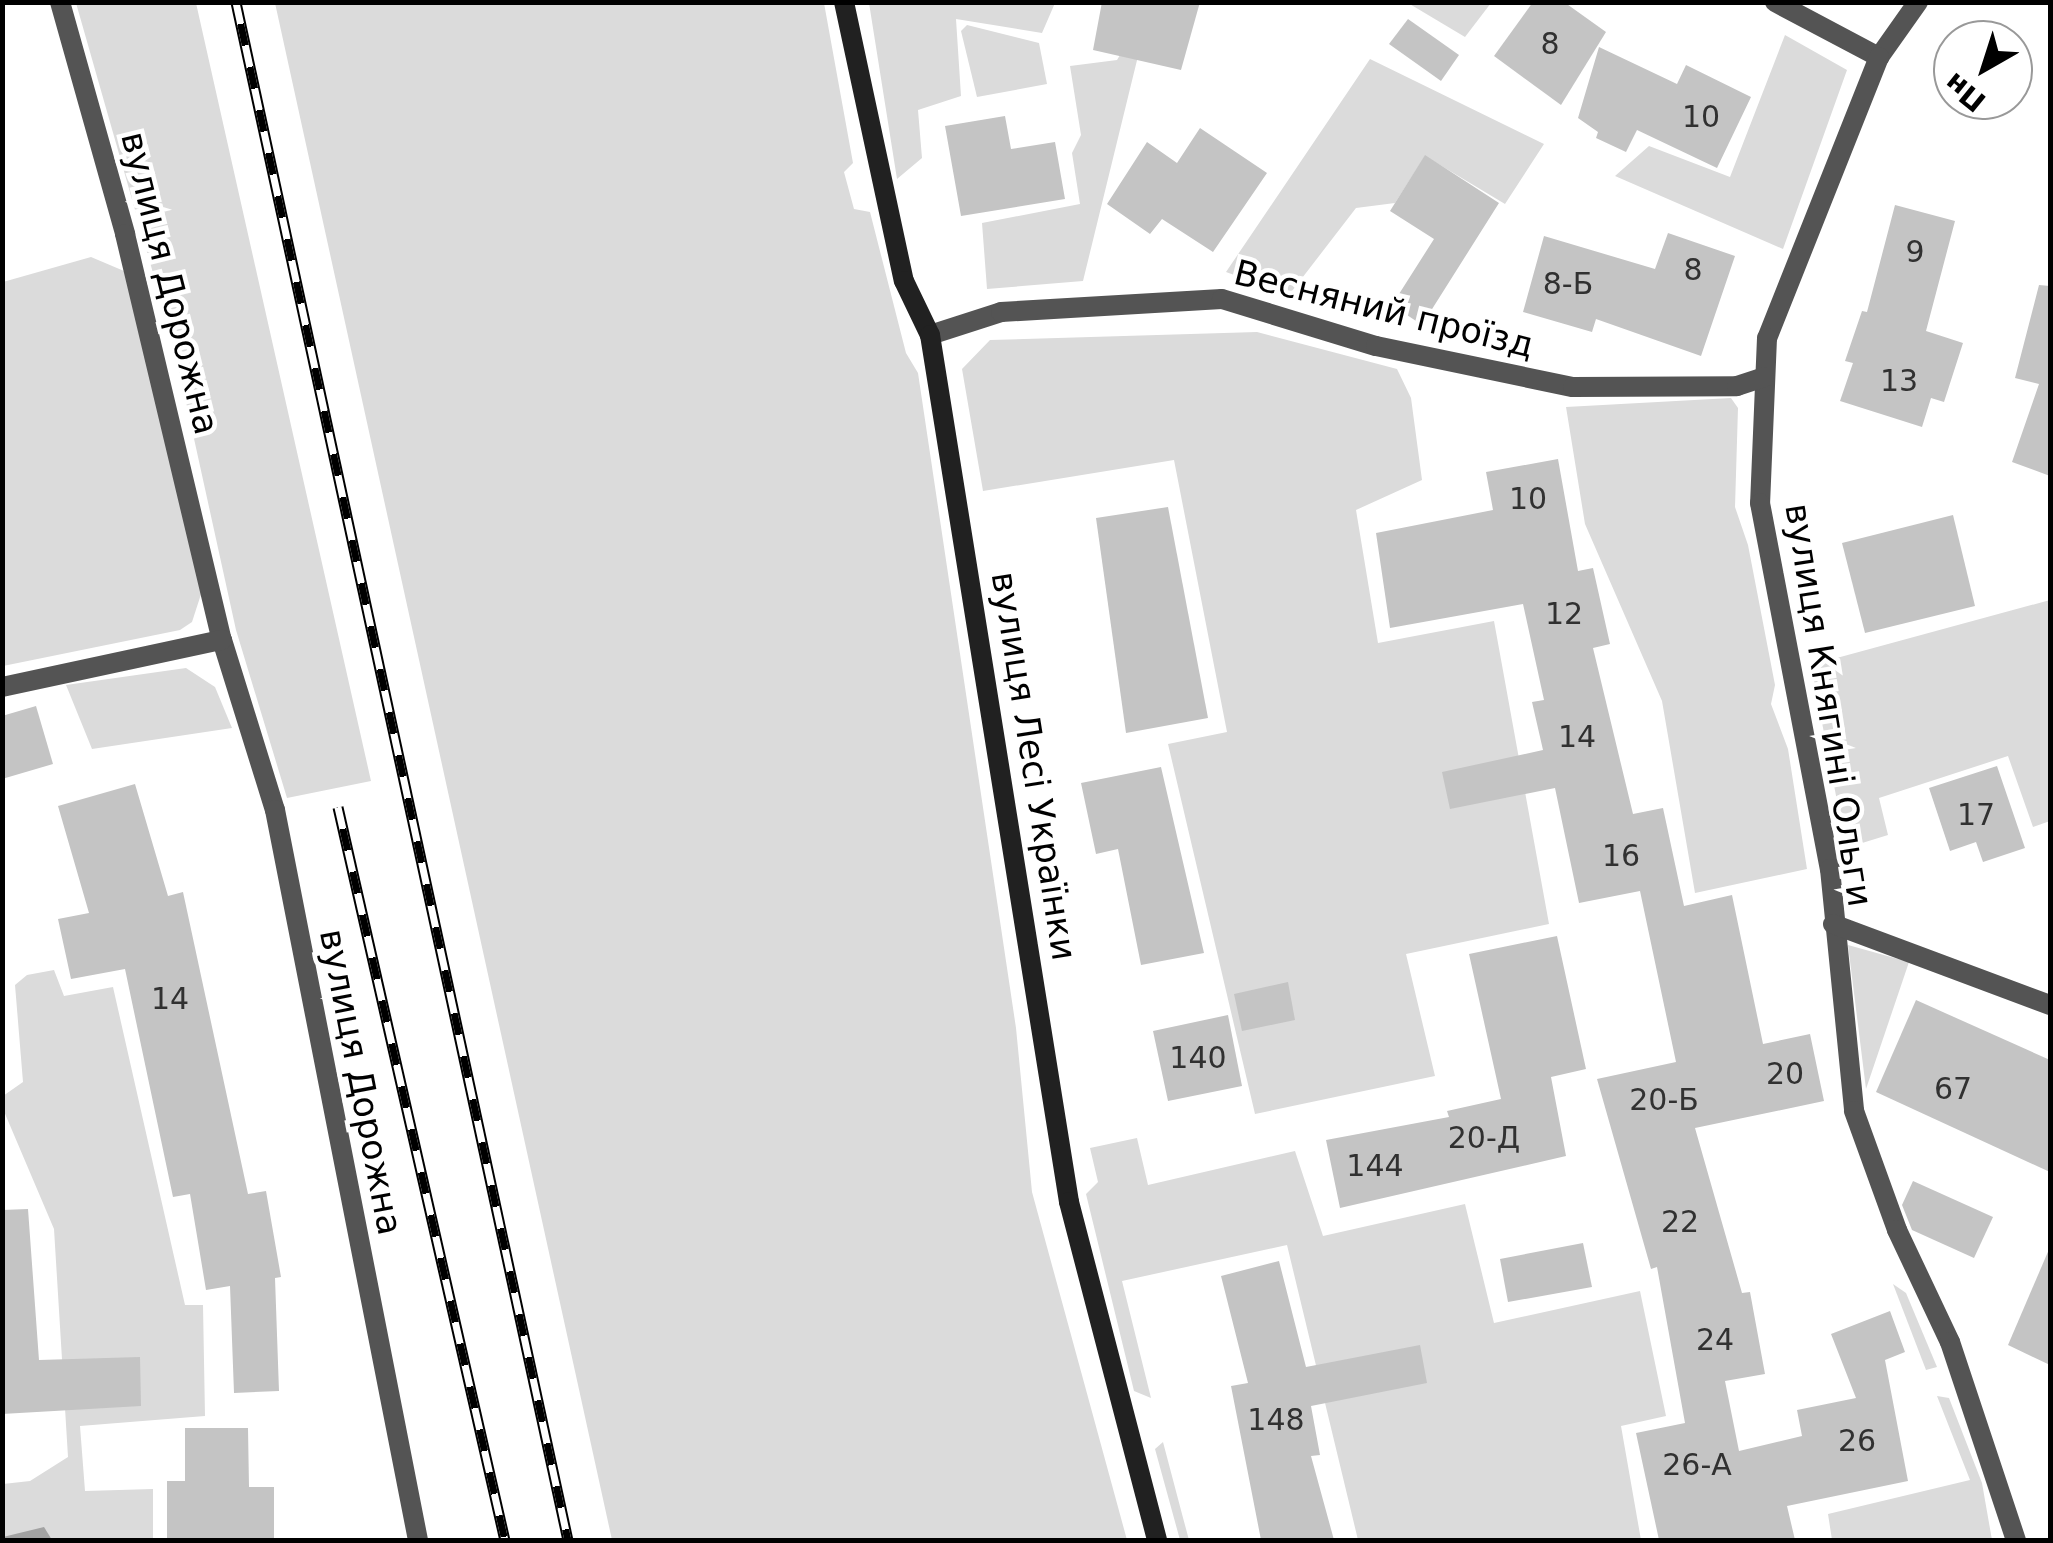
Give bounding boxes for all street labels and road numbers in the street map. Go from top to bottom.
street label: вулиця Дорожна [112,127,228,439]
street label: Весняний проїзд [1230,251,1538,367]
street label: вулиця Княгині Ольги [1776,500,1882,910]
street label: вулиця Лесі Українки [983,569,1085,963]
street label: вулиця Дорожна [311,925,411,1239]

